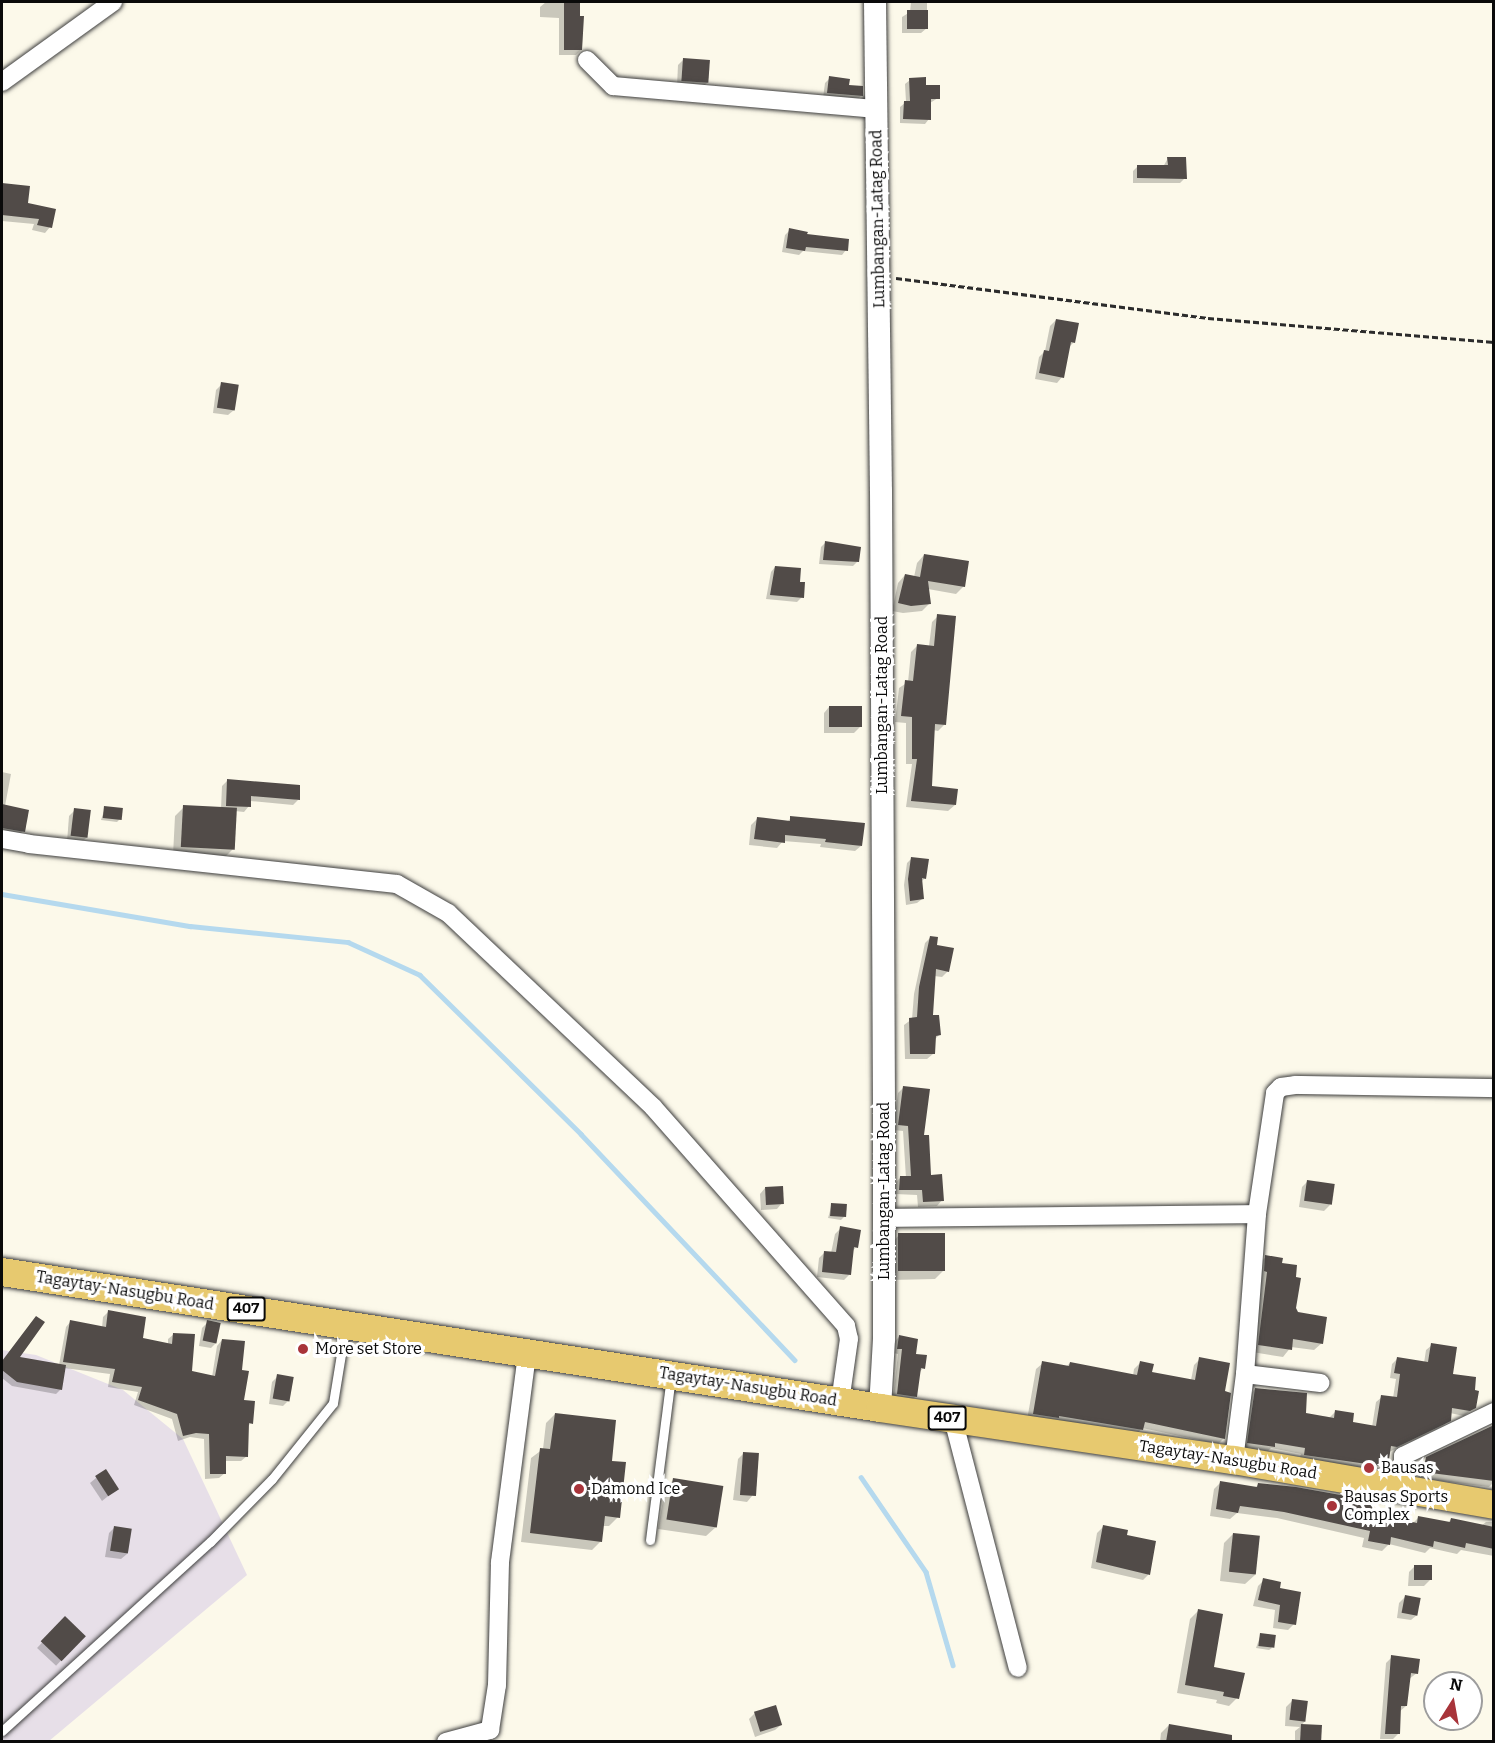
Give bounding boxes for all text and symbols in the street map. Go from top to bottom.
street label: Lumbangan-Latag Road [867,130,889,308]
street label: Lumbangan-Latag Road [872,616,892,794]
street label: Lumbangan-Latag Road [874,1102,894,1280]
street label: Tagaytay-Nasugbu Road [35,1267,215,1315]
road number: 407 [226,1297,266,1321]
place label: More set Store [315,1339,422,1359]
marker: More set Store [296,1342,310,1356]
street label: Tagaytay-Nasugbu Road [658,1363,838,1411]
road number: 407 [928,1406,966,1430]
street label: Tagaytay-Nasugbu Road [1138,1436,1318,1484]
place label: Bausas [1381,1458,1434,1478]
marker: Bausas [1362,1461,1376,1475]
place label: Damond Ice [591,1479,680,1499]
marker: Damond Ice [572,1482,586,1496]
place label: Bausas Sports Complex [1344,1487,1448,1525]
marker: Bausas Sports Complex [1325,1499,1339,1513]
north arrow [1423,1671,1483,1731]
text: N [1448,1674,1464,1695]

